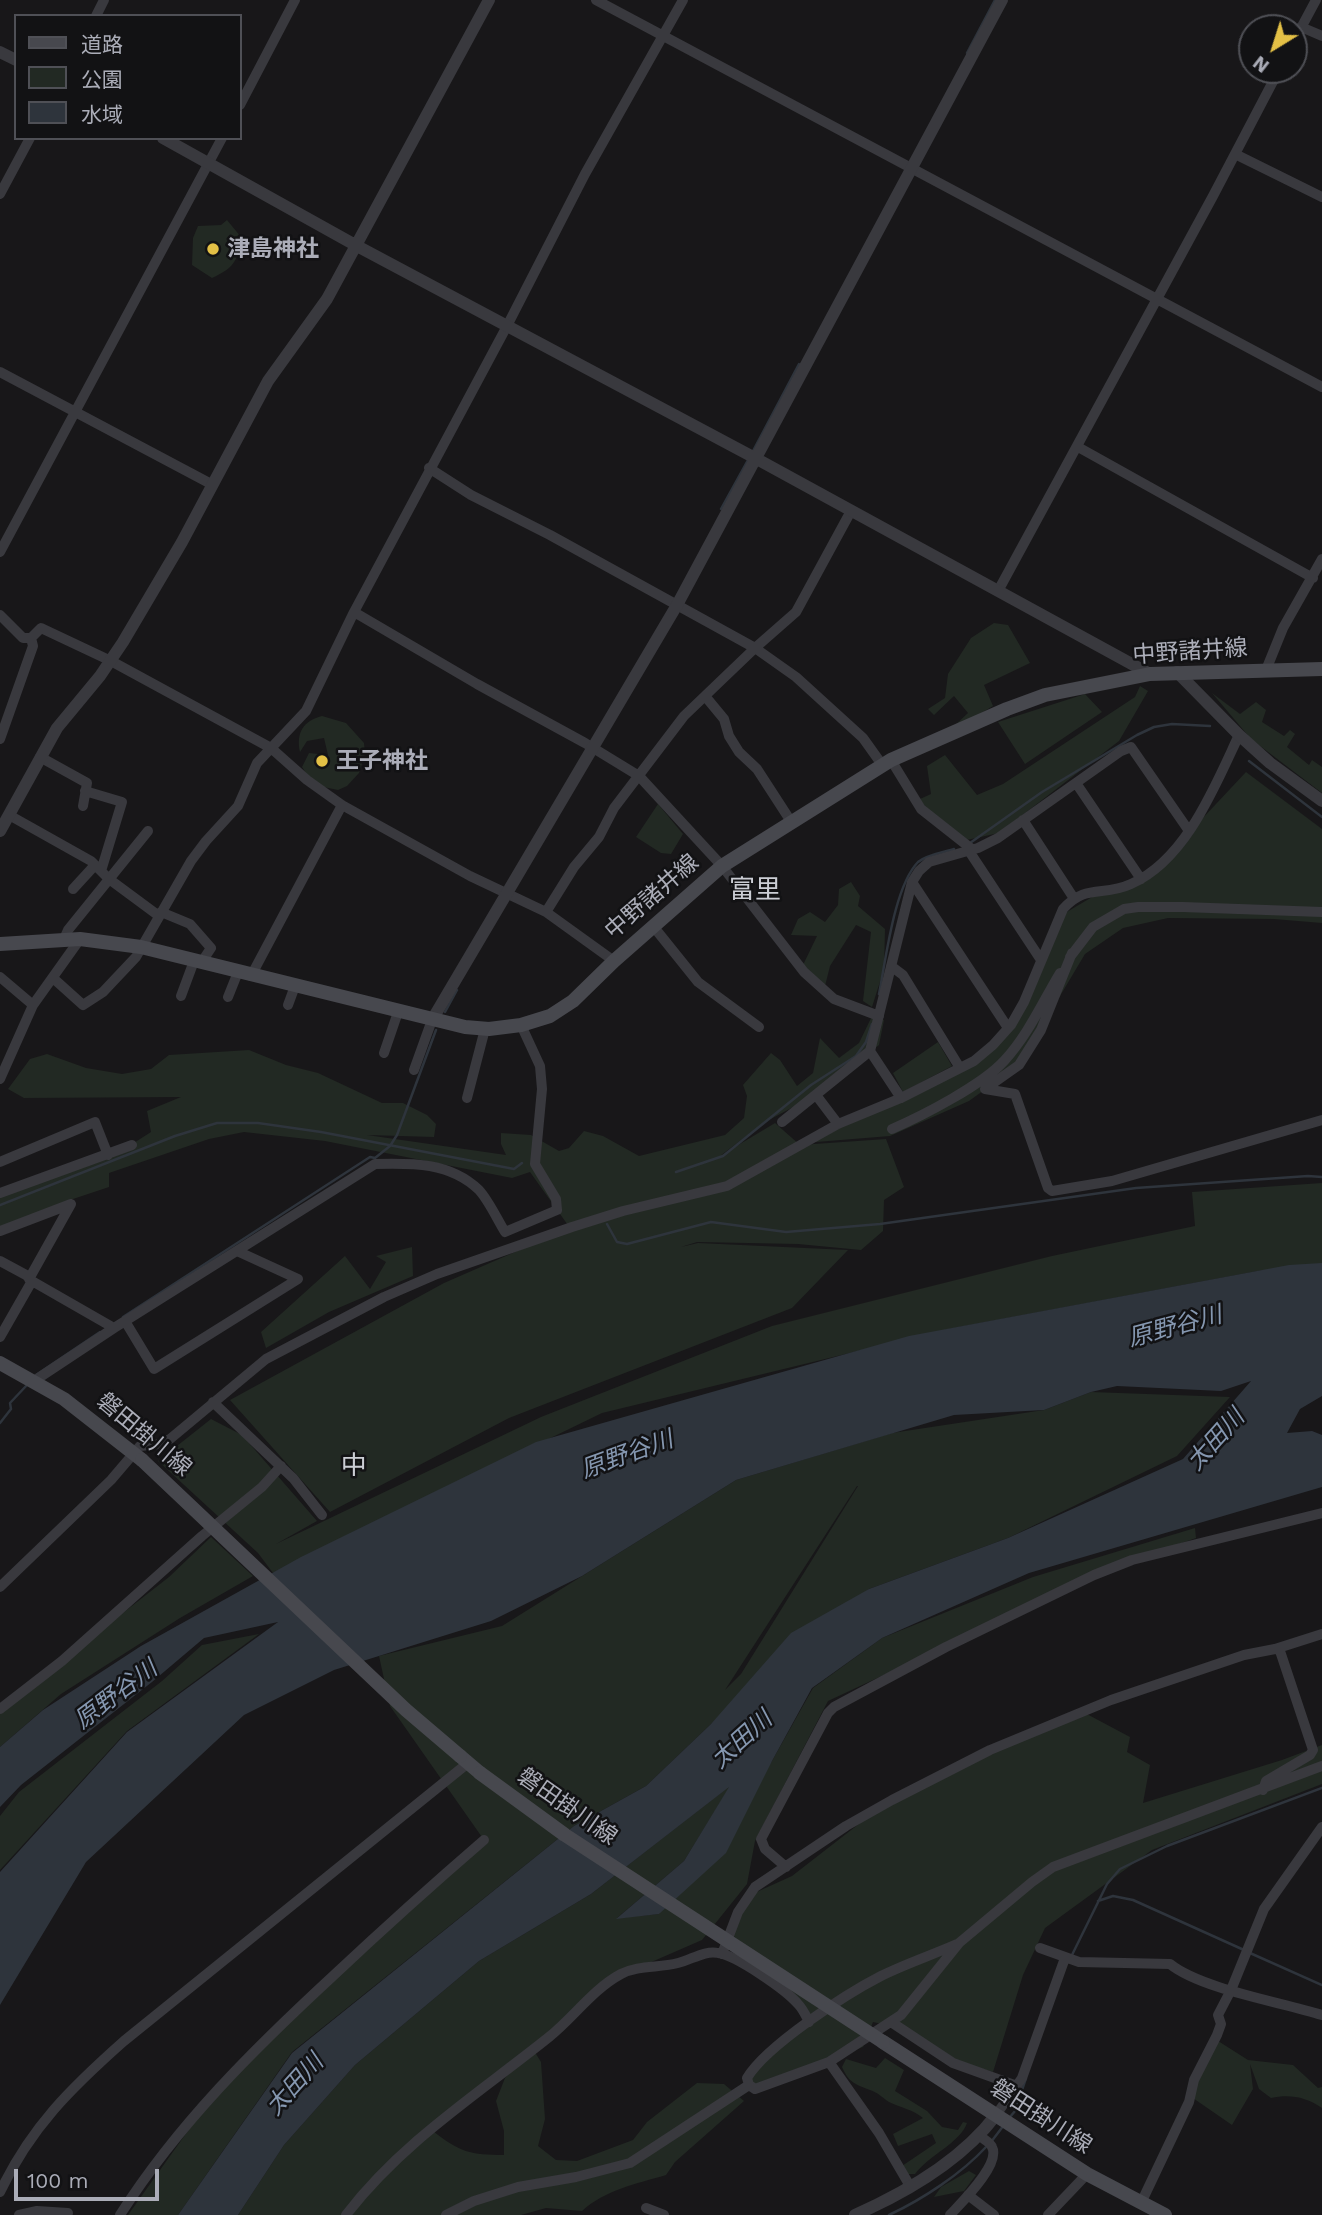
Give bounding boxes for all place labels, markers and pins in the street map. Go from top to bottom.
place label: 津島神社 [227,235,319,263]
marker: 津島神社 [205,241,221,257]
place label: 王子神社 [336,747,428,775]
marker: 王子神社 [314,753,330,769]

